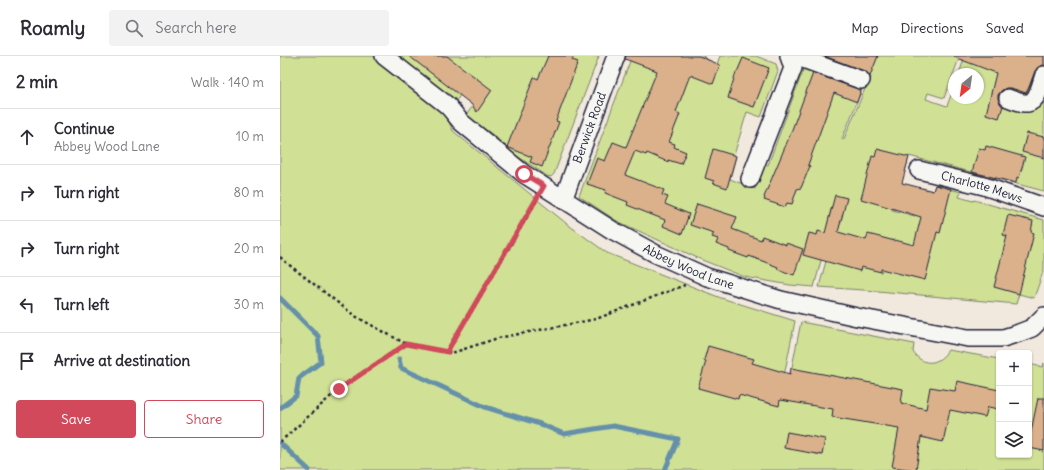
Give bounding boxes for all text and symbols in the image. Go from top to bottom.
search box [109,10,389,46]
text: Roamly [20,16,85,40]
icon: search [123,17,145,39]
text: Search here [155,18,237,37]
text: Map [851,19,878,37]
text: Directions [900,19,964,37]
text: Saved [986,19,1024,37]
north arrow [948,68,984,104]
text: 2 min [16,71,58,93]
text: Walk · 140 m [191,74,264,91]
street label: Berwick Road [569,90,609,165]
text: Continue [54,119,115,138]
icon: ahead [16,126,38,148]
text: 10 m [236,128,264,145]
text: Abbey Wood Lane [54,138,160,155]
route start [515,165,533,183]
street label: Charlotte Mews [940,168,1025,206]
icon: right [16,182,38,204]
text: Turn right [54,183,119,202]
text: 80 m [233,184,264,201]
icon: right [16,238,38,260]
text: Turn right [54,239,119,258]
text: 20 m [234,240,264,257]
street label: Abbey Wood Lane [641,240,736,292]
icon: left [16,294,38,316]
text: Turn left [54,295,109,314]
text: 30 m [234,296,264,313]
icon: arrive [16,350,38,372]
map controls [996,350,1032,458]
button: + [996,350,1032,386]
text: Arrive at destination [54,351,190,370]
route end [330,380,348,398]
button: − [996,386,1032,422]
button: Save [16,400,136,438]
button: Share [144,400,264,438]
button: layers [996,422,1032,458]

